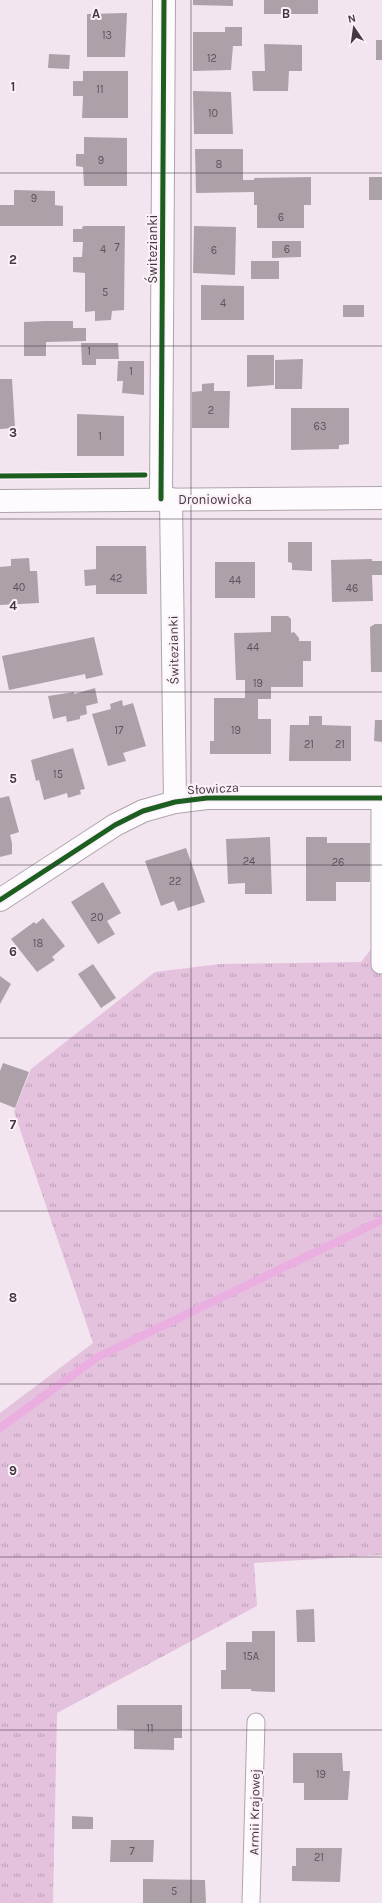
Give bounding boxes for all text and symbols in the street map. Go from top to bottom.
text: A [92,6,100,21]
text: B [282,6,290,21]
north arrow [334,8,374,48]
text: N [347,12,357,26]
house number: 13 [102,29,112,42]
house number: 12 [207,52,217,65]
text: 1 [11,79,15,94]
house number: 11 [96,83,104,96]
house number: 10 [208,107,218,120]
house number: 9 [98,154,104,167]
house number: 8 [216,158,223,171]
house number: 9 [31,192,37,205]
house number: 6 [278,211,284,224]
street label: Świtezianki [144,215,160,283]
house number: 7 [114,241,120,254]
house number: 4 [100,243,106,256]
house number: 6 [284,243,290,256]
house number: 6 [211,244,217,257]
text: 2 [9,252,17,267]
house number: 5 [102,286,108,299]
house number: 4 [220,297,226,310]
house number: 1 [87,345,91,358]
house number: 1 [129,365,133,378]
house number: 2 [208,404,214,417]
house number: 63 [314,420,326,433]
text: 3 [9,425,17,440]
house number: 1 [98,430,102,443]
street label: Droniowicka [178,492,252,507]
house number: 42 [110,572,122,585]
house number: 44 [229,574,241,587]
house number: 40 [13,581,25,594]
house number: 46 [346,582,358,595]
text: 4 [9,598,17,613]
street label: Świtezianki [164,615,182,685]
house number: 44 [247,641,259,654]
house number: 19 [253,677,263,690]
house number: 17 [115,724,123,737]
house number: 19 [231,724,241,737]
house number: 21 [304,738,314,751]
house number: 21 [335,738,345,751]
house number: 15 [53,768,63,781]
text: 5 [9,771,17,786]
street label: Słowicza [187,780,239,797]
house number: 24 [243,855,255,868]
house number: 26 [332,856,344,869]
house number: 22 [169,875,181,888]
house number: 20 [91,911,103,924]
house number: 18 [33,937,43,950]
text: 6 [9,944,17,959]
text: 7 [10,1117,17,1132]
text: 8 [9,1290,17,1305]
text: 9 [9,1463,17,1478]
house number: 15A [243,1650,260,1663]
house number: 11 [146,1722,154,1735]
house number: 19 [316,1768,326,1781]
street label: Armii Krajowej [246,1769,263,1855]
house number: 7 [129,1845,135,1858]
house number: 21 [314,1851,324,1864]
house number: 5 [171,1885,177,1898]

